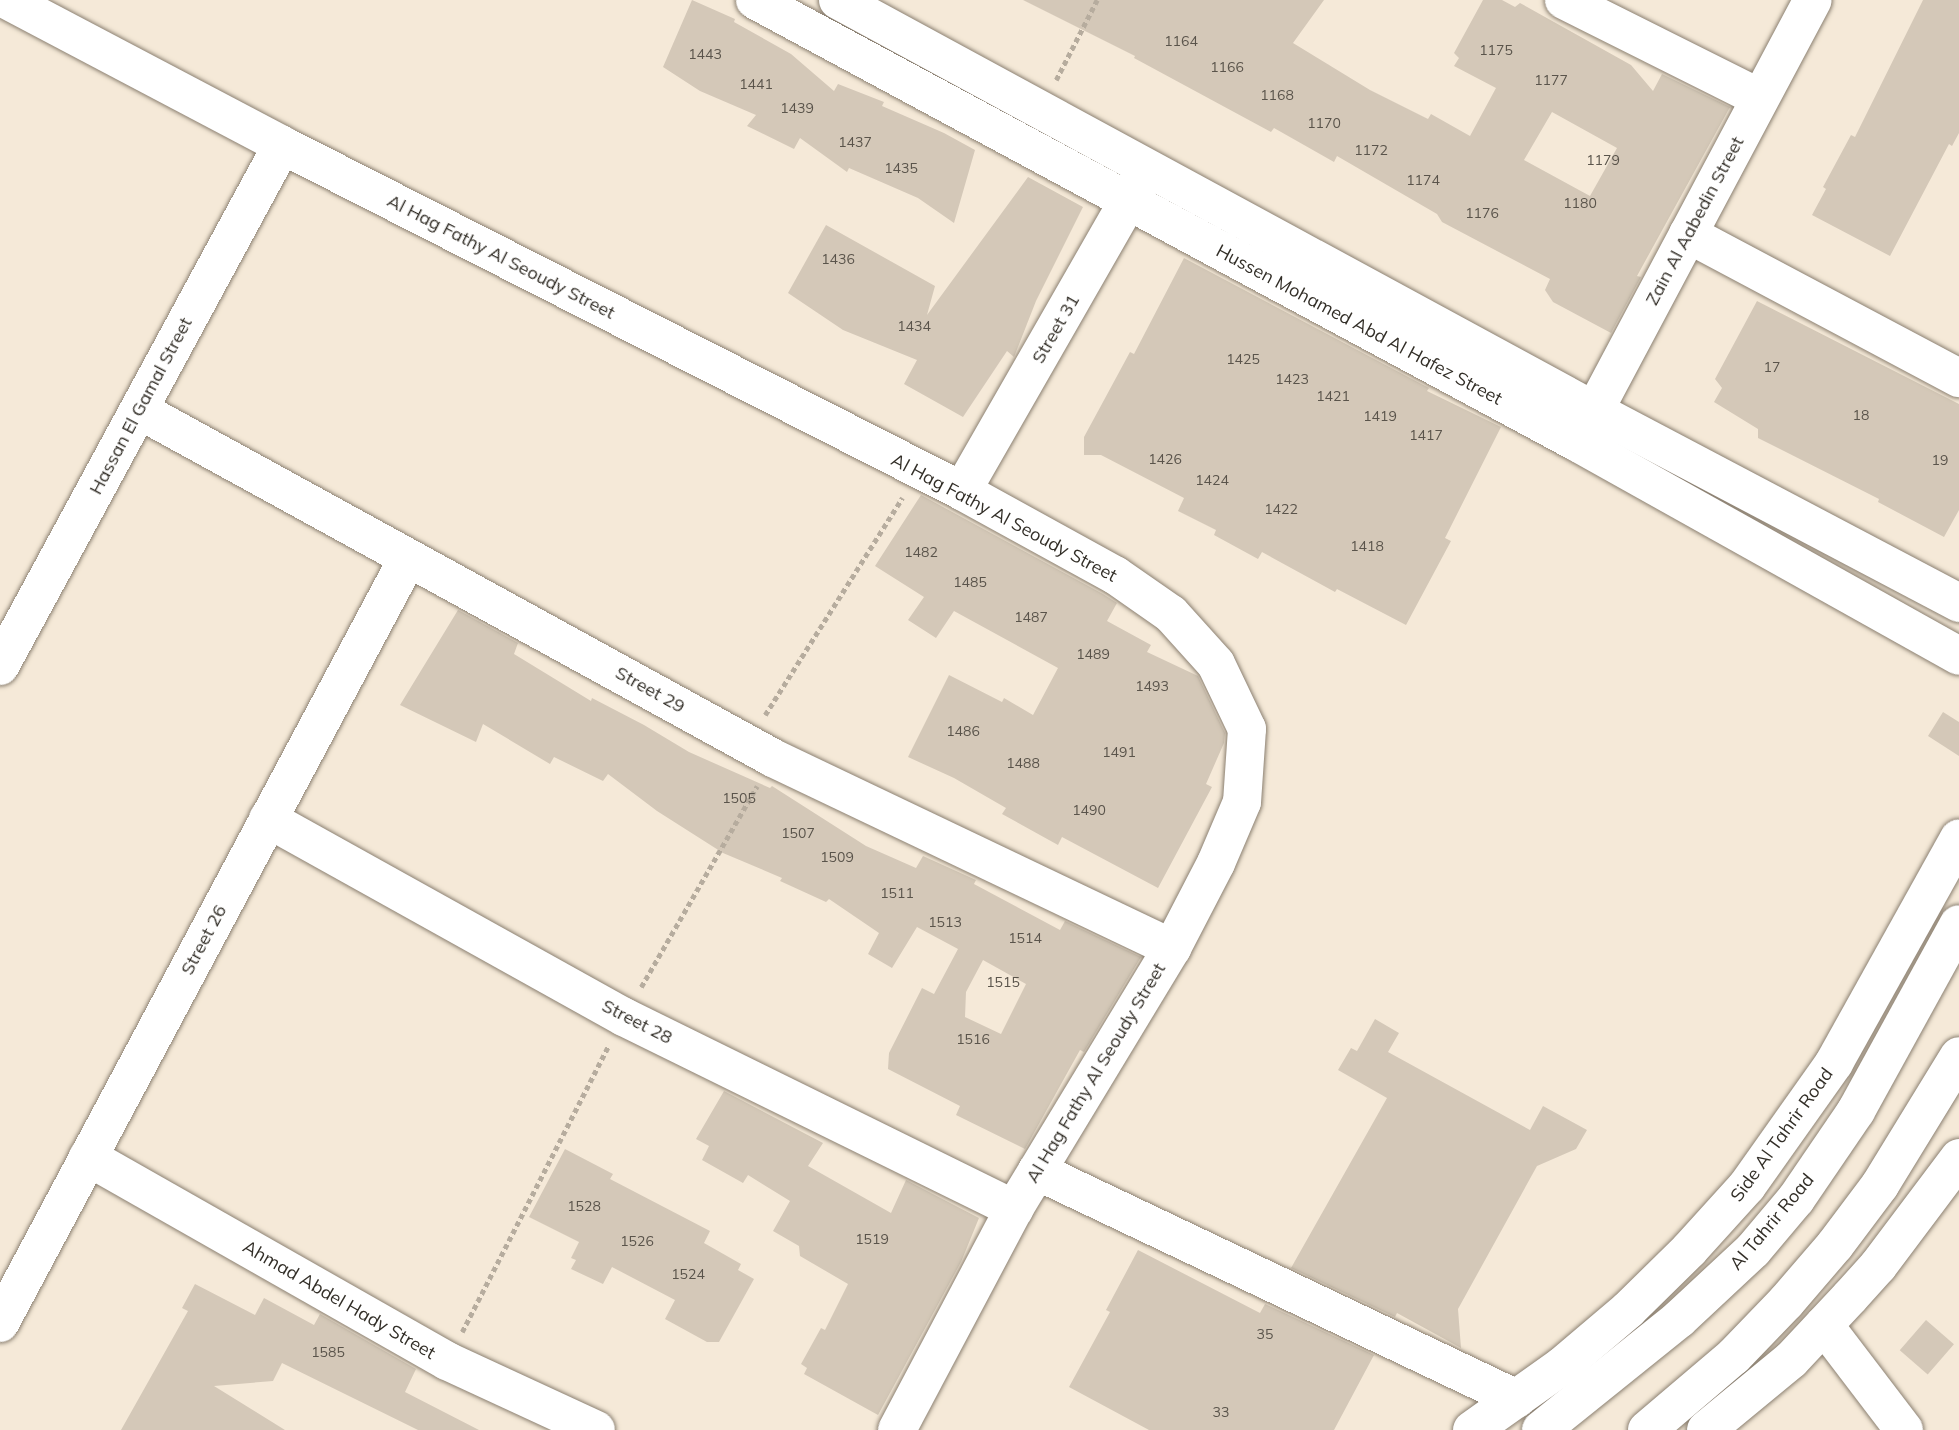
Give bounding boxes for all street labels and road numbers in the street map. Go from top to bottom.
street label: Zain Al Aabedin Street [1641,133,1749,309]
street label: Al Hag Fathy Al Seoudy Street [384,190,618,324]
street label: Hussen Mohamed Abd Al Hafez Street [1212,240,1506,410]
street label: Street 31 [1028,291,1084,367]
street label: Hassan El Gamal Street [85,314,197,498]
street label: Al Hag Fathy Al Seoudy Street [887,449,1121,587]
street label: Street 29 [611,662,689,718]
street label: Street 26 [177,901,231,979]
street label: Al Hag Fathy Al Seoudy Street [1022,959,1170,1187]
street label: Street 28 [598,995,676,1049]
street label: Side Al Tahrir Road [1726,1064,1838,1206]
street label: Al Tahrir Road [1725,1169,1819,1275]
street label: Ahmad Abdel Hady Street [239,1236,439,1364]

